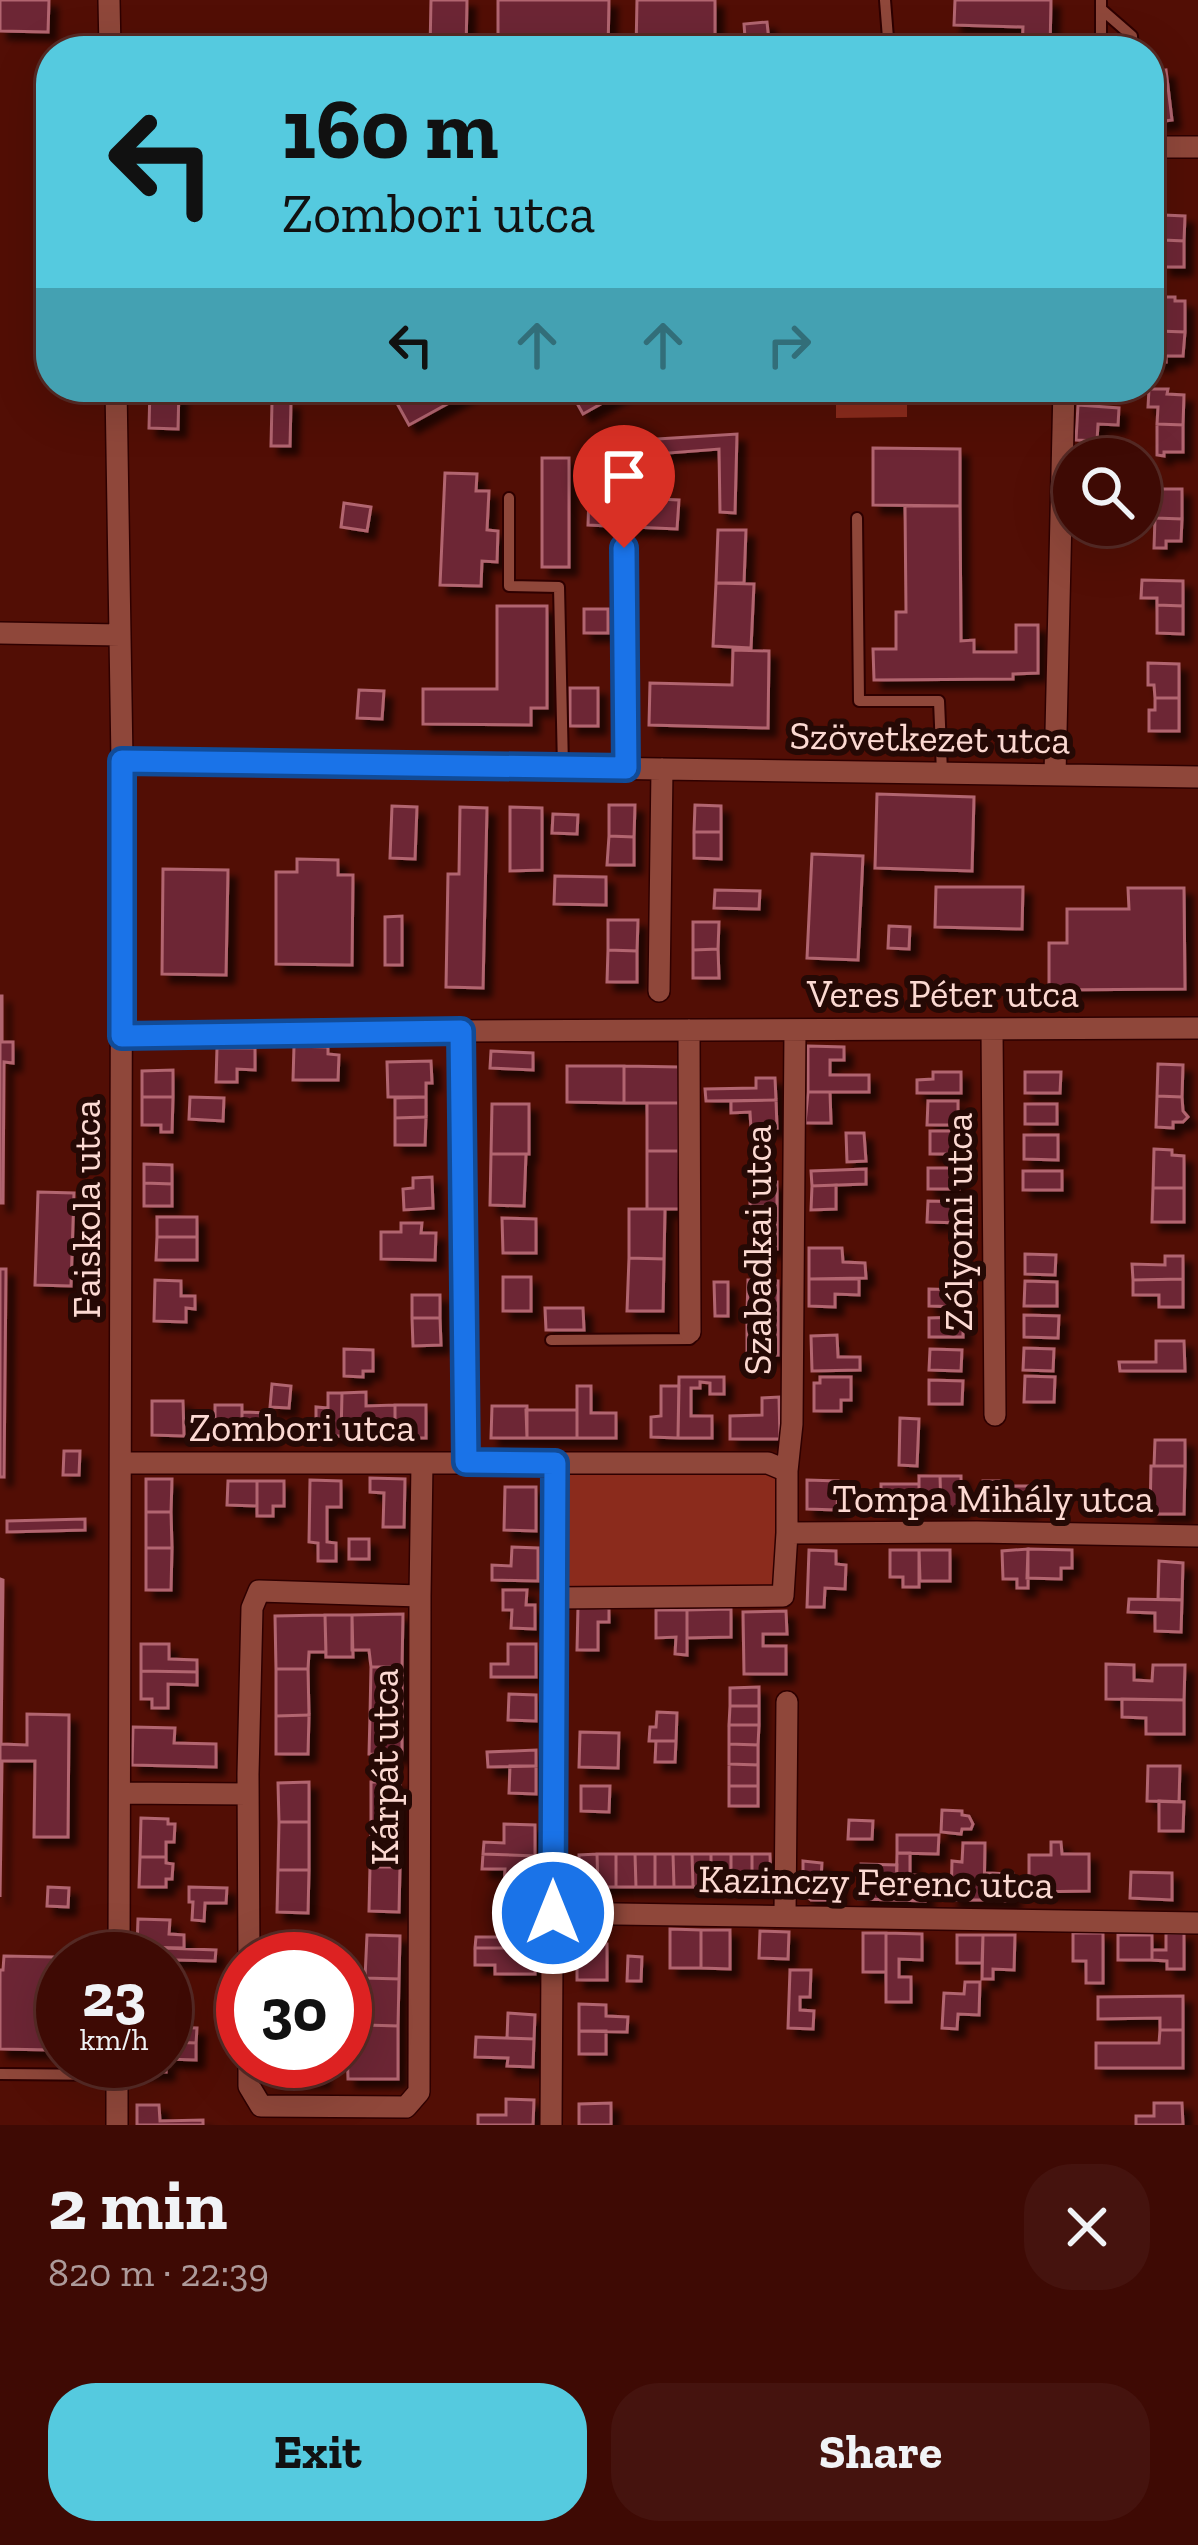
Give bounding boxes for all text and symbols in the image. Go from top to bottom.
text: 160 m [282,79,499,180]
icon: left [84,84,240,240]
text: Zombori utca [282,181,595,246]
icon: left [378,312,444,378]
icon: ahead [504,312,570,378]
icon: ahead [630,312,696,378]
icon: right [756,312,822,378]
pin [573,425,675,548]
map controls [1053,438,1161,546]
button: search [1053,438,1161,546]
icon: arrive [591,443,657,509]
street label: Szövetkezet utca [789,712,1071,763]
street label: Veres Péter utca [806,970,1079,1017]
street label: Faiskola utca [63,1099,110,1319]
street label: Zólyomi utca [935,1113,982,1331]
street label: Szabadkai utca [734,1125,781,1375]
street label: Zombori utca [189,1404,415,1451]
street label: Tompa Mihály utca [832,1475,1154,1522]
street label: Kárpát utca [361,1668,408,1866]
position arrow [490,1850,616,1976]
street label: Kazinczy Ferenc utca [698,1855,1054,1908]
speed limit sign: 30 [216,1932,372,2088]
text: 23 [82,1959,146,2031]
text: km/h [80,2022,148,2058]
text: 2 min [48,2161,227,2247]
button: close [1024,2164,1150,2290]
text: 820 m · 22:39 [48,2249,269,2296]
button: Exit [48,2383,587,2521]
button: Share [611,2383,1150,2521]

